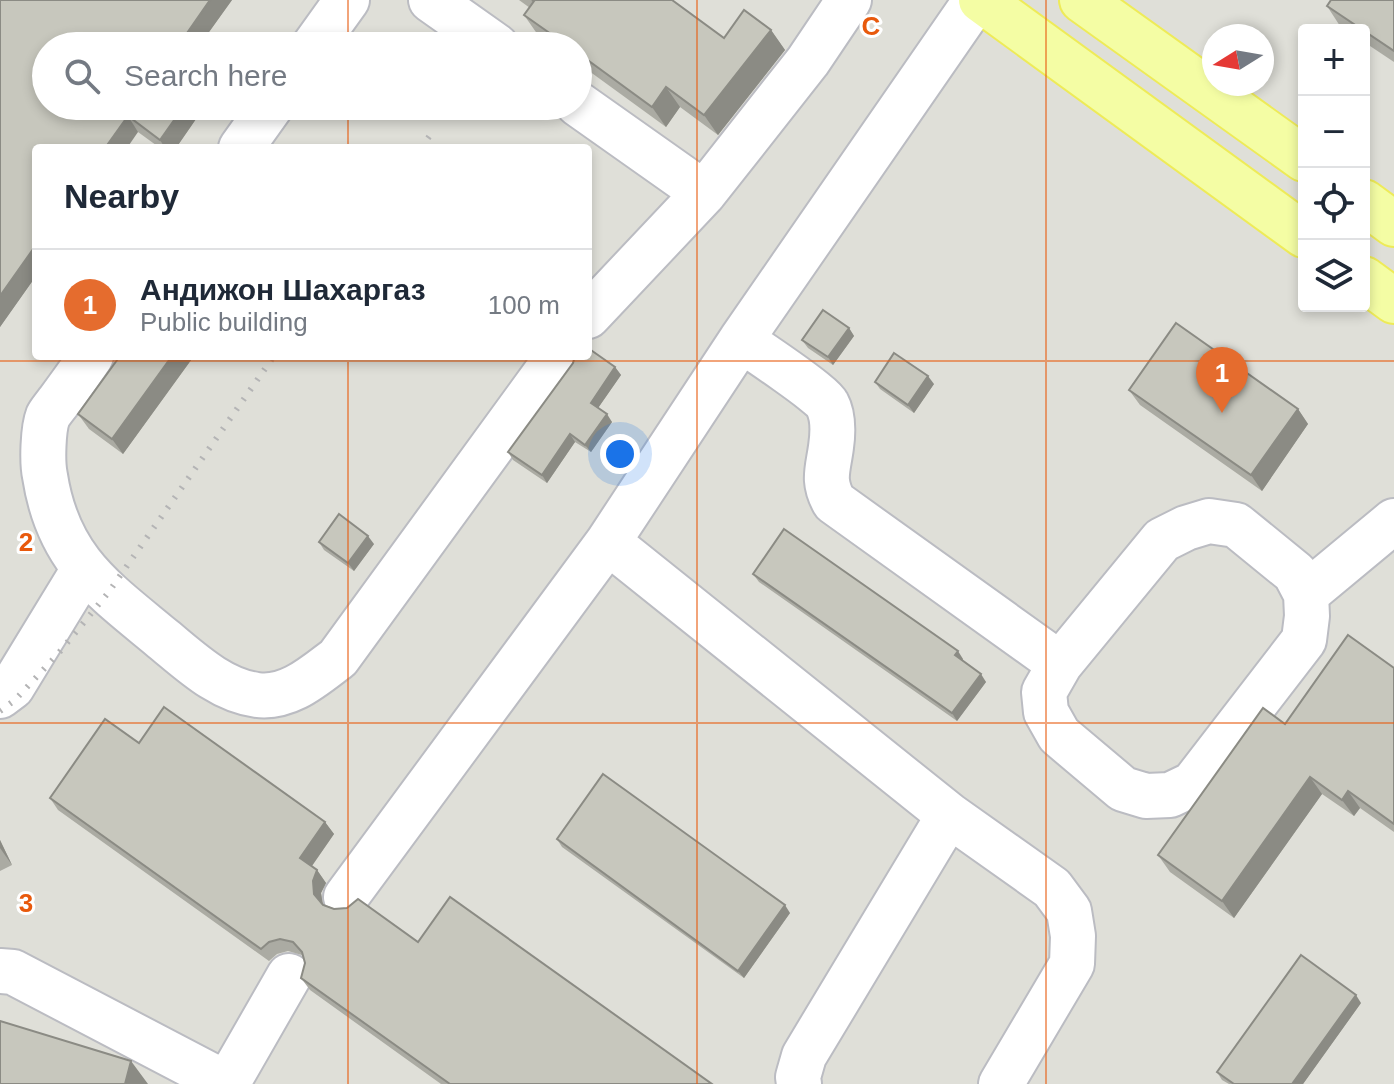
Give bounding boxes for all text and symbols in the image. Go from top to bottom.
text: C [862,11,881,41]
north arrow [1202,24,1274,96]
map controls [1298,24,1370,312]
button: + [1298,24,1370,96]
search box [32,32,592,120]
icon: search [60,54,104,98]
text: Search here [124,59,287,92]
button: − [1298,96,1370,168]
button: locate [1298,168,1370,240]
text: Nearby [64,177,179,215]
button: layers [1298,240,1370,312]
text: Андижон Шахаргаз [140,273,426,306]
text: 1 [83,290,97,320]
text: 100 m [488,290,560,320]
text: Public building [140,307,308,337]
pin: 1 [1196,347,1248,413]
your location [600,434,640,474]
text: 2 [19,527,33,557]
text: 3 [19,888,33,918]

